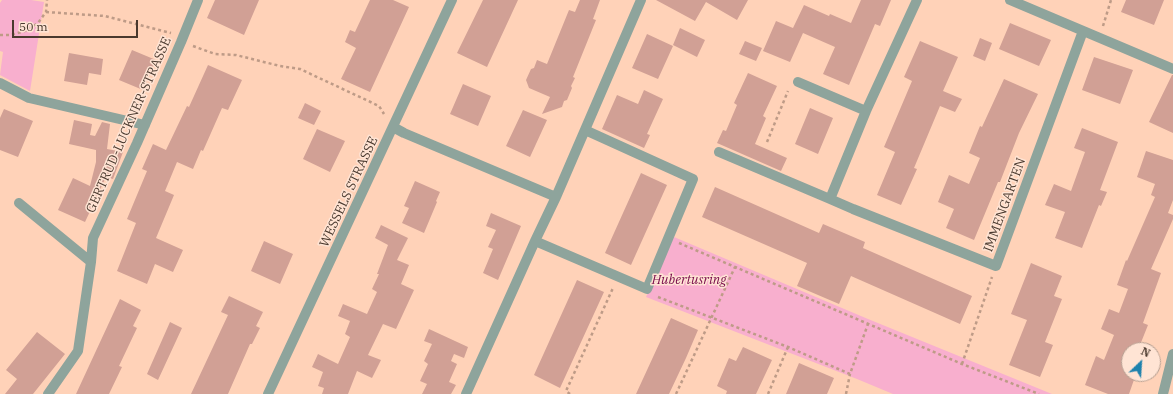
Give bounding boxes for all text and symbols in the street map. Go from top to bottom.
scale bar [14,12,140,38]
text: 50 m [19,19,48,34]
street label: GERTRUD-LUCKNER-STRASSE [83,35,175,215]
street label: WESSELS STRASSE [317,134,381,250]
street label: IMMENGARTEN [981,156,1029,254]
park label: Hubertusring [652,272,726,288]
north arrow [1121,342,1161,382]
text: N [1139,344,1153,360]

